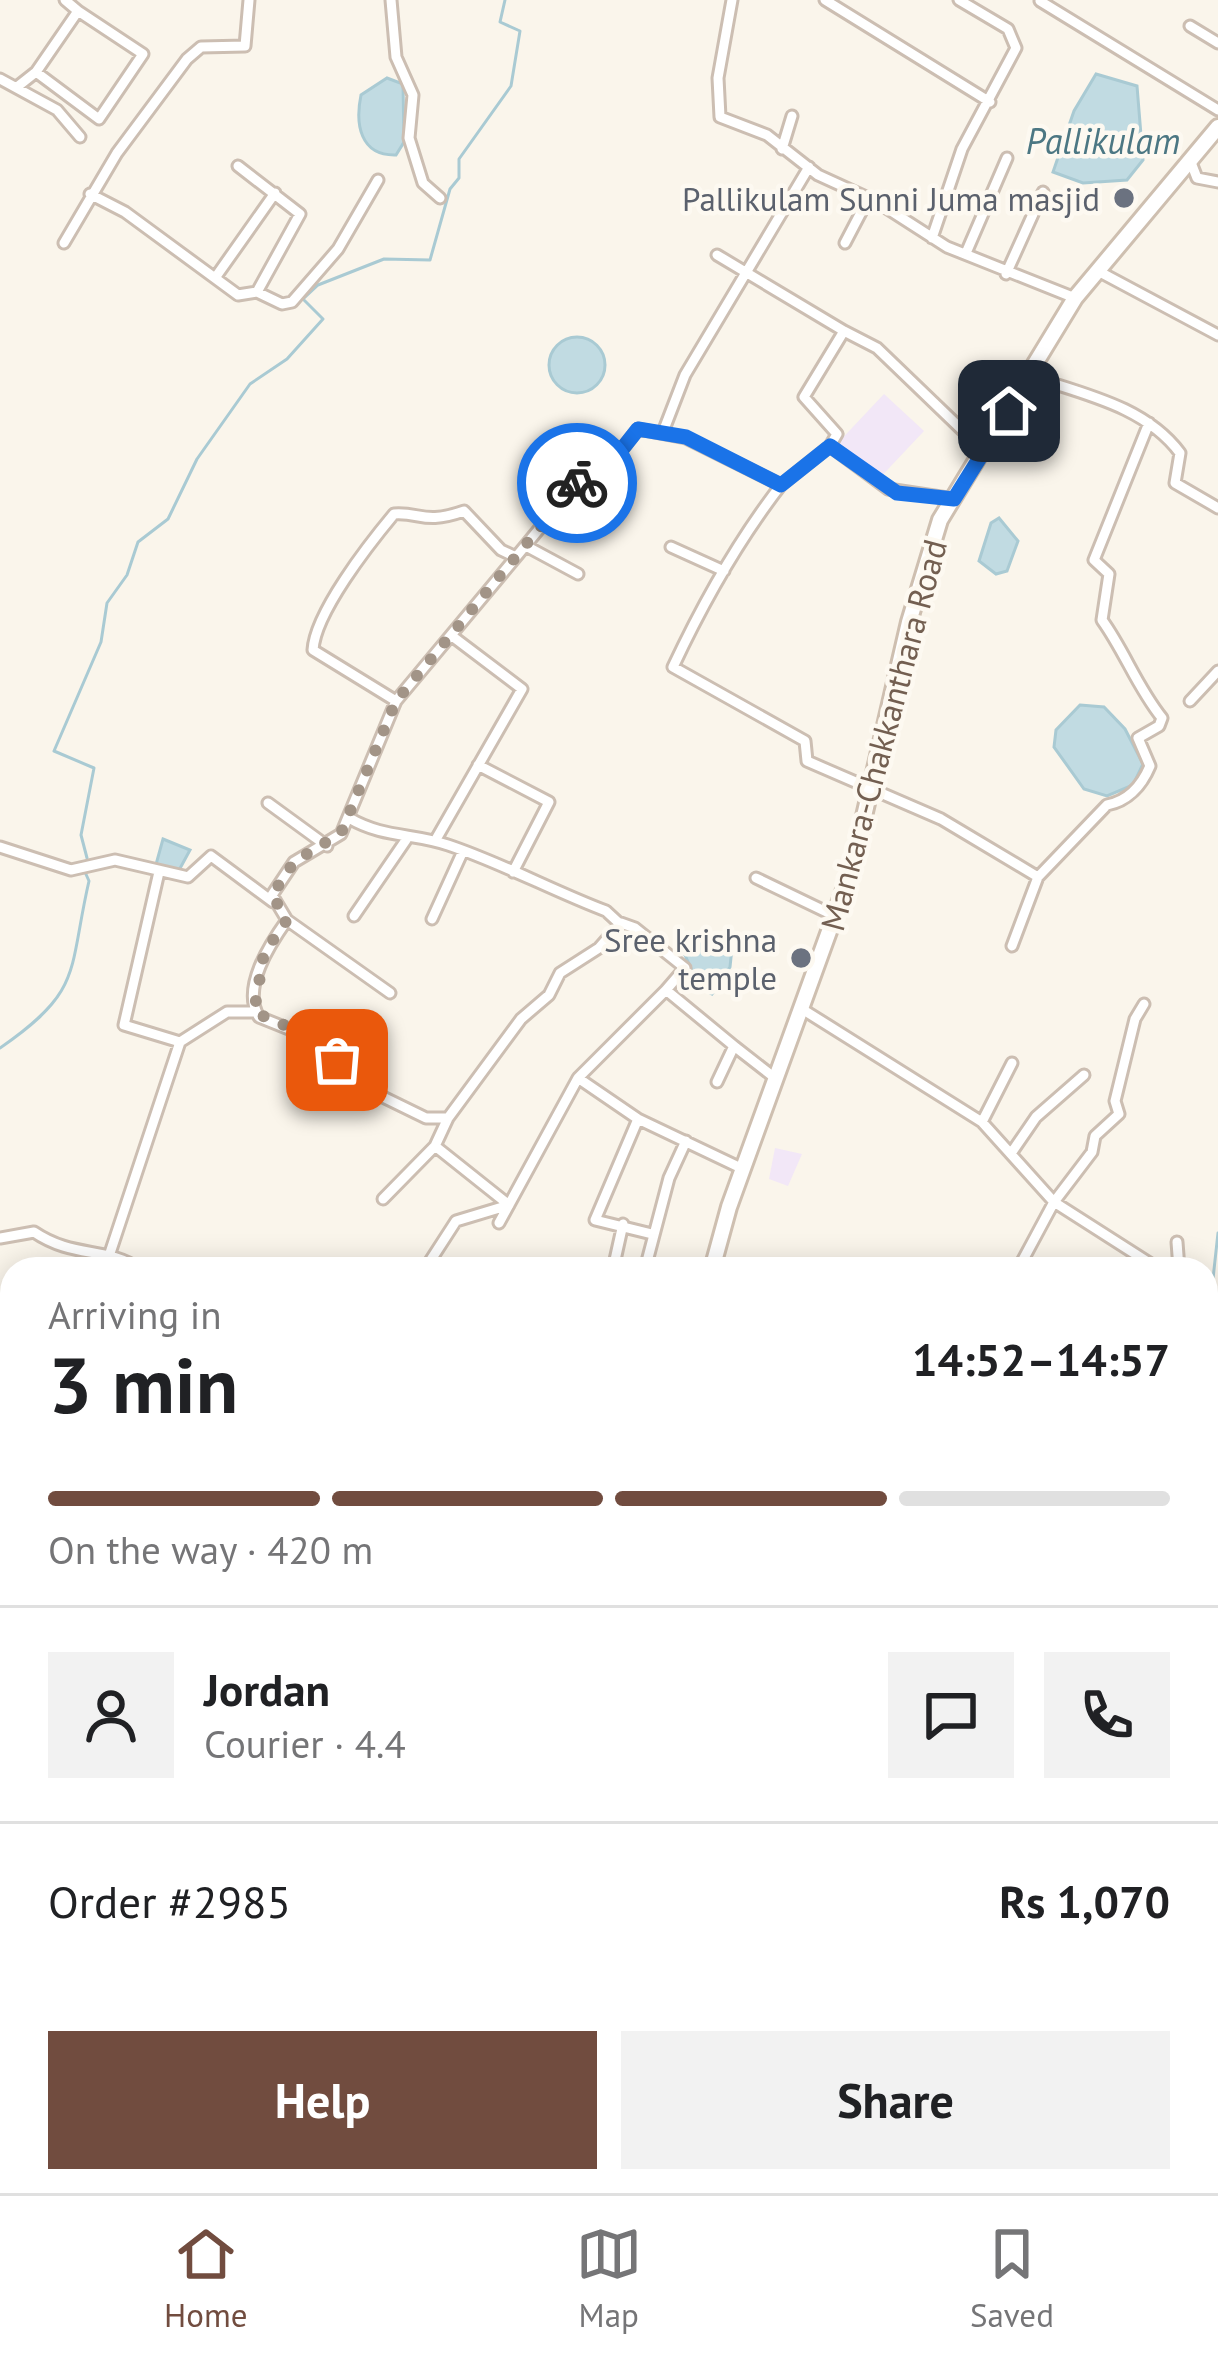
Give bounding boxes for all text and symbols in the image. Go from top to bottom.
water label: Pallikulam [1026,117,1180,164]
place label: Pallikulam Sunni Juma masjid [682,177,1100,220]
marker: Pallikulam Sunni Juma masjid [1111,185,1137,211]
pin [958,360,1060,462]
icon: home [976,378,1042,444]
courier [517,423,637,543]
icon: bike [544,450,610,516]
street label: Mankara-Chakkanthara Road [810,535,956,935]
place label: Sree krishna temple [604,918,777,999]
marker: Sree krishna temple [788,945,814,971]
pin [286,1009,388,1111]
icon: bag [304,1027,370,1093]
text: Arriving in [48,1289,222,1340]
text: 14:52–14:57 [912,1330,1170,1388]
text: 3 min [48,1334,238,1435]
text: On the way · 420 m [48,1524,373,1575]
button: person [48,1652,174,1778]
button: chat [888,1652,1014,1778]
button: phone [1044,1652,1170,1778]
text: Jordan [204,1660,330,1718]
text: Courier · 4.4 [204,1718,406,1769]
text: Order #2985 [48,1872,291,1930]
text: Rs 1,070 [999,1872,1170,1930]
button: Help [48,2031,597,2169]
button: Share [621,2031,1170,2169]
tab: Home [164,2221,248,2336]
tab: Map [576,2221,642,2336]
tab: Saved [970,2221,1054,2336]

